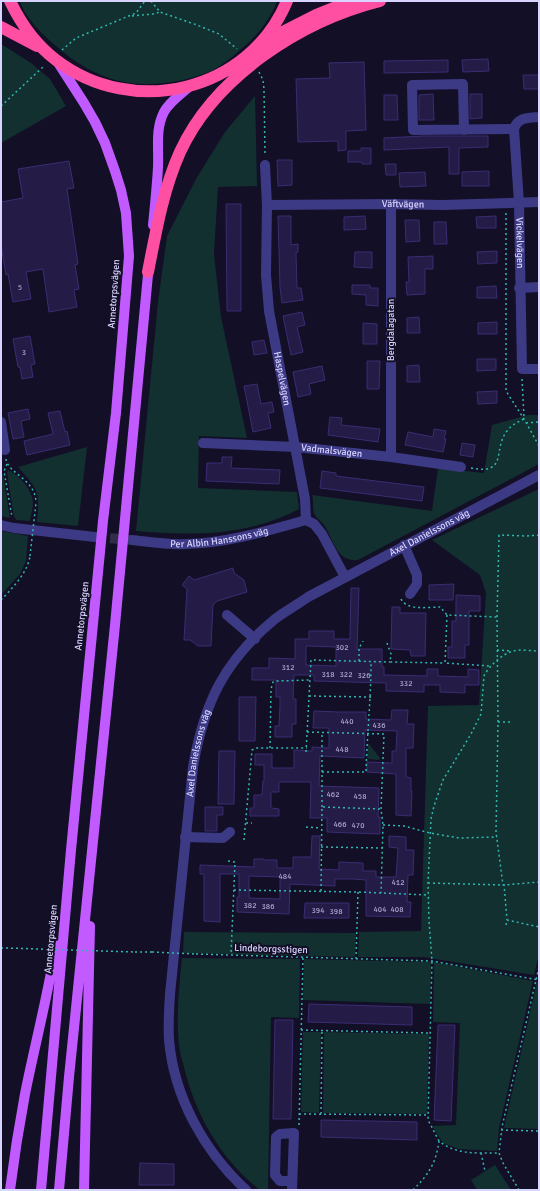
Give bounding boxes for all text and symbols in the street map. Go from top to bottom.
street label: Väftvägen [382,198,424,211]
street label: Vickelvägen [513,217,526,269]
street label: Annetorpsvägen [106,259,122,329]
house number: 5 [18,282,22,292]
street label: Bergdalagatan [385,299,397,361]
house number: 3 [22,347,26,357]
street label: Haspelvägen [271,351,293,407]
street label: Vadmalsvägen [301,442,363,460]
street label: Axel Danielssons väg [387,507,472,559]
street label: Per Albin Hanssons väg [170,525,270,550]
street label: Annetorpsvägen [72,581,92,651]
house number: 302 [336,642,348,652]
house number: 312 [282,662,294,672]
house number: 318 [322,669,334,679]
house number: 322 [340,669,352,679]
house number: 326 [358,670,370,680]
house number: 332 [400,678,412,688]
street label: Axel Danielssons väg [184,708,213,798]
house number: 440 [341,716,353,726]
house number: 436 [373,720,385,730]
house number: 448 [336,744,348,754]
house number: 462 [327,789,339,799]
house number: 458 [354,791,366,801]
house number: 466 [334,819,346,829]
house number: 470 [352,820,364,830]
house number: 484 [279,871,292,881]
house number: 412 [392,877,404,887]
house number: 382 [244,900,256,910]
house number: 386 [262,901,274,911]
street label: Annetorpsvägen [42,904,60,974]
house number: 404 [374,904,387,914]
house number: 408 [391,904,403,914]
house number: 394 [312,905,325,915]
house number: 398 [330,906,342,916]
street label: Lindeborgsstigen [234,942,308,956]

